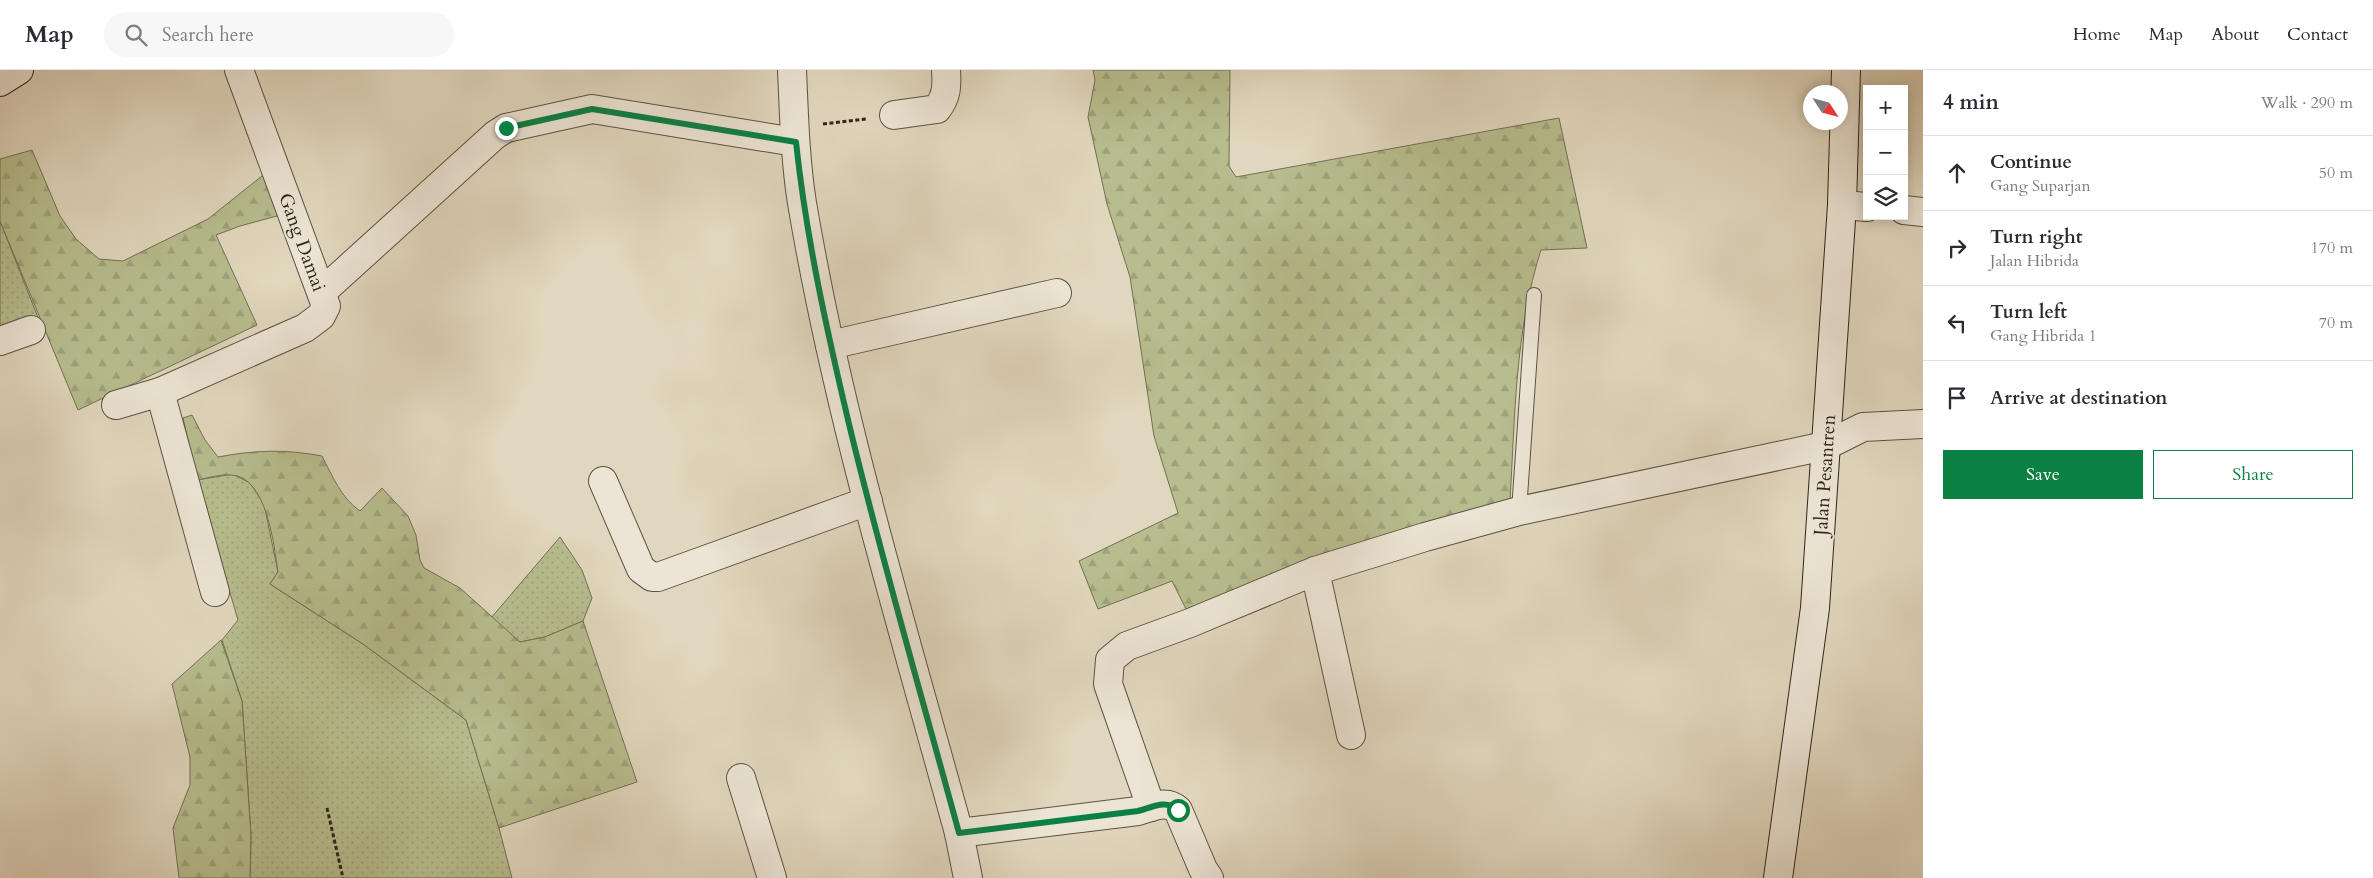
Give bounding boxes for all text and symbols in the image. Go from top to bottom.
search box [104,12,454,57]
text: Map [25,18,74,51]
icon: search [122,21,150,49]
text: Search here [162,22,254,48]
text: Home [2073,22,2121,47]
text: Map [2149,22,2183,47]
text: About [2211,22,2259,47]
text: Contact [2287,22,2348,47]
north arrow [1803,85,1848,130]
map controls [1863,85,1908,220]
button: + [1863,85,1908,130]
text: 4 min [1943,88,1999,117]
text: Walk · 290 m [2261,92,2353,114]
route end [495,117,518,140]
button: − [1863,130,1908,175]
text: Continue [1990,149,2072,175]
icon: ahead [1943,159,1971,187]
text: 50 m [2319,162,2353,184]
button: layers [1863,175,1908,220]
text: Gang Suparjan [1990,175,2091,197]
street label: Gang Damai [272,189,332,295]
text: Turn right [1990,224,2082,250]
icon: right [1943,234,1971,262]
text: 170 m [2311,237,2353,259]
text: Jalan Hibrida [1990,250,2079,272]
text: Turn left [1990,299,2067,325]
icon: left [1943,309,1971,337]
text: 70 m [2319,312,2353,334]
text: Gang Hibrida 1 [1990,325,2097,347]
icon: arrive [1943,384,1971,412]
text: Arrive at destination [1990,385,2167,411]
street label: Jalan Pesantren [1808,414,1842,539]
button: Save [1943,450,2143,499]
button: Share [2153,450,2353,499]
route start [1167,799,1190,822]

